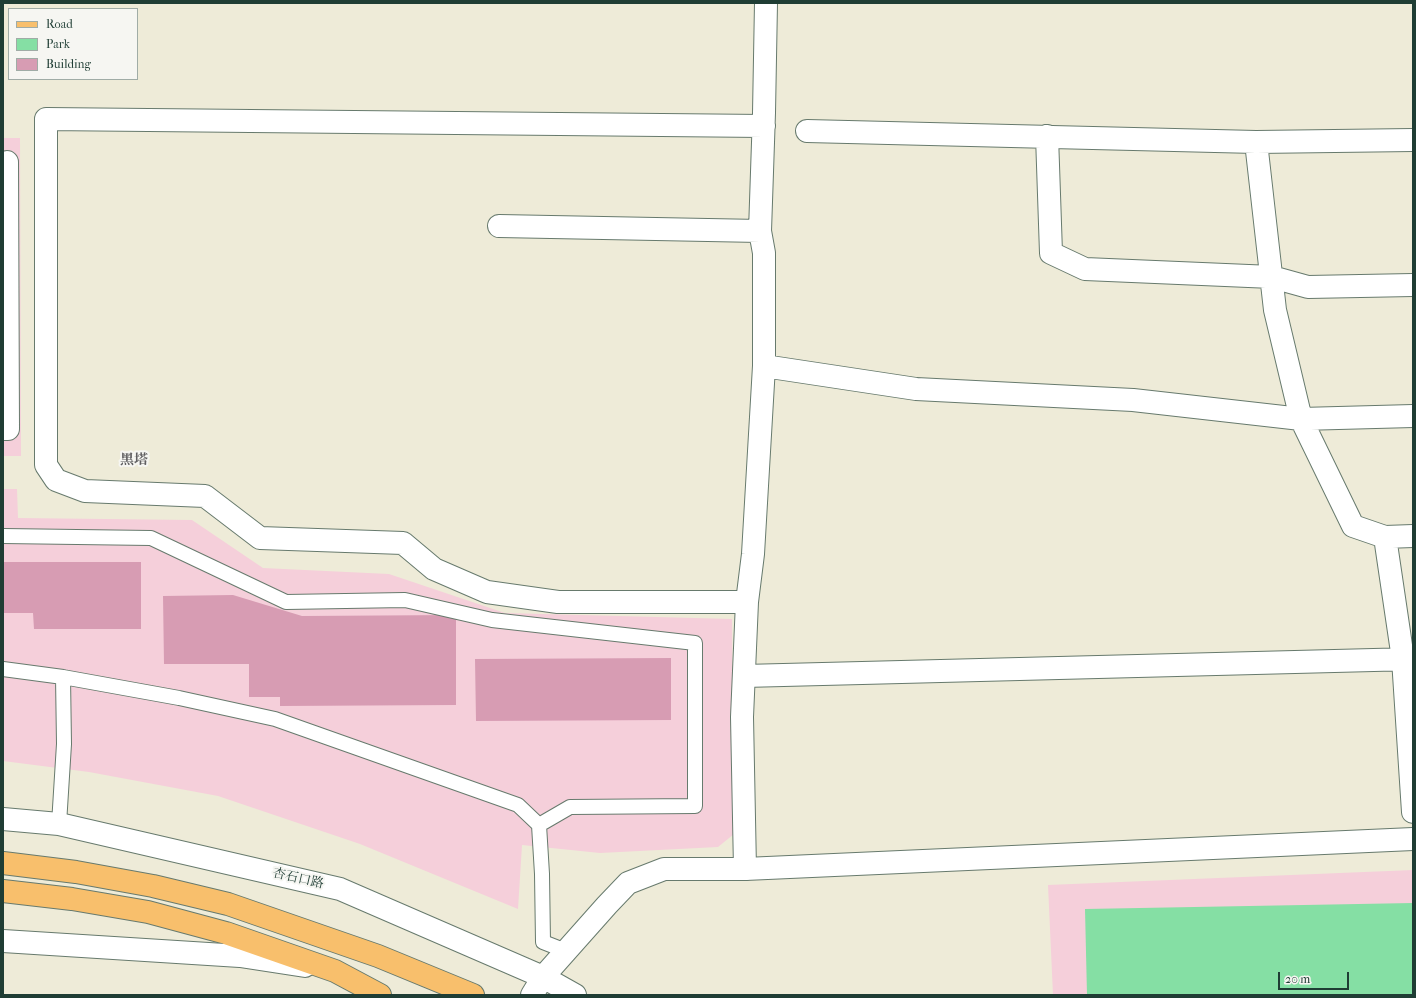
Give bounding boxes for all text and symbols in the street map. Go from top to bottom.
legend [8,8,138,80]
text: Road [46,17,73,31]
text: Park [46,37,70,51]
text: Building [46,57,91,71]
district label: 黑塔 [120,453,148,469]
street label: 杏石口路 [271,866,325,892]
scale bar [1280,964,1351,990]
text: 20 m [1285,972,1310,986]

